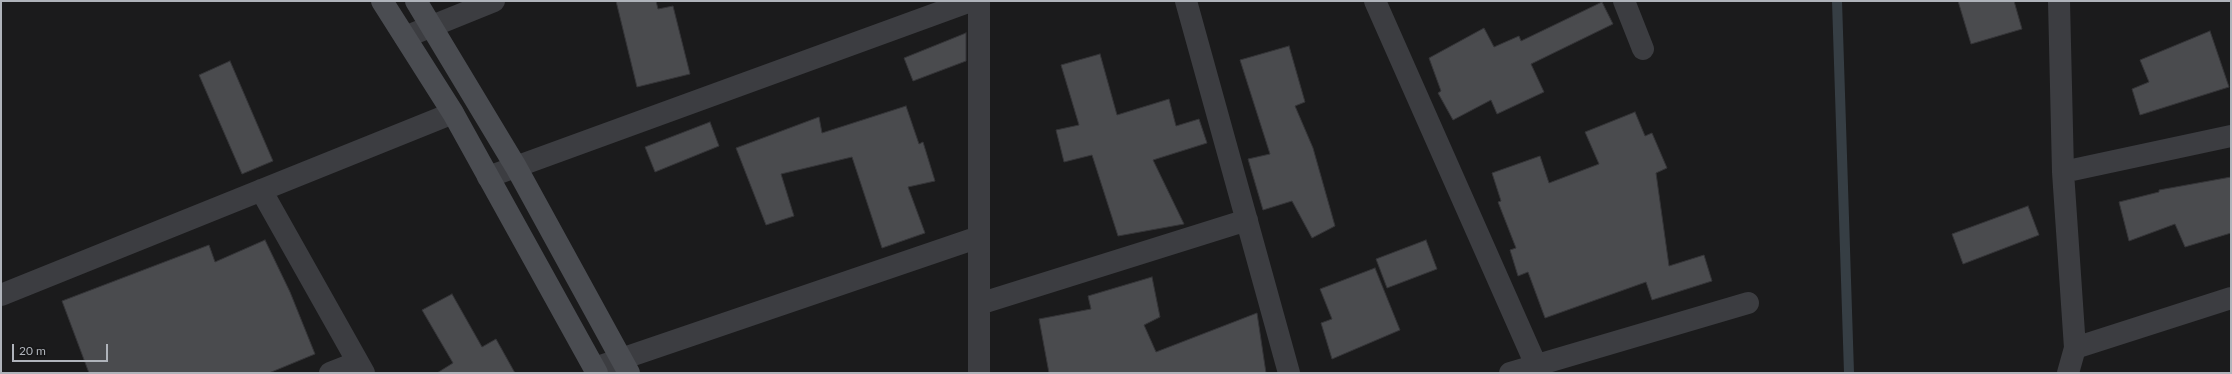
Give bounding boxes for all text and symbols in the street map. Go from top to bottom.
scale bar [14,336,110,362]
text: 20 m [19,343,46,358]

